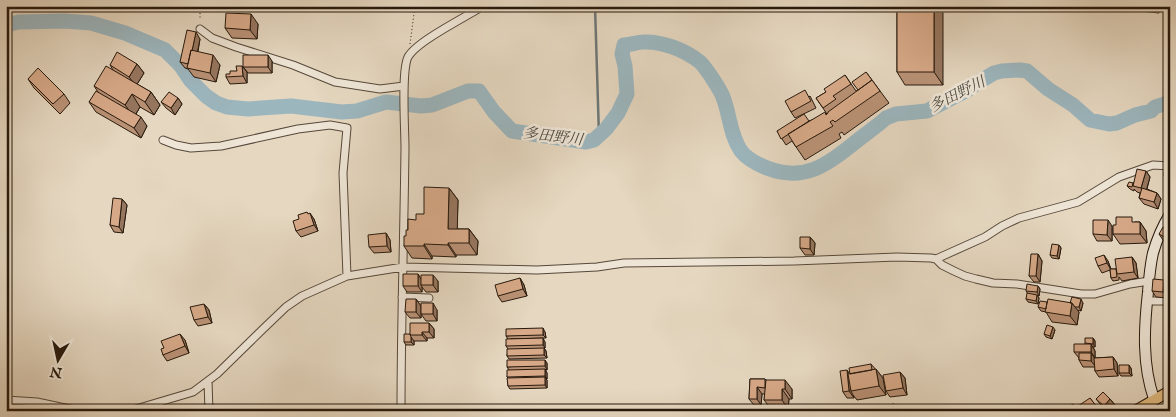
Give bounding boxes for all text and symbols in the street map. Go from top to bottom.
water label: 多田野川 [926,71,990,117]
water label: 多田野川 [522,123,586,150]
north arrow [32,334,82,384]
text: N [49,362,65,382]

